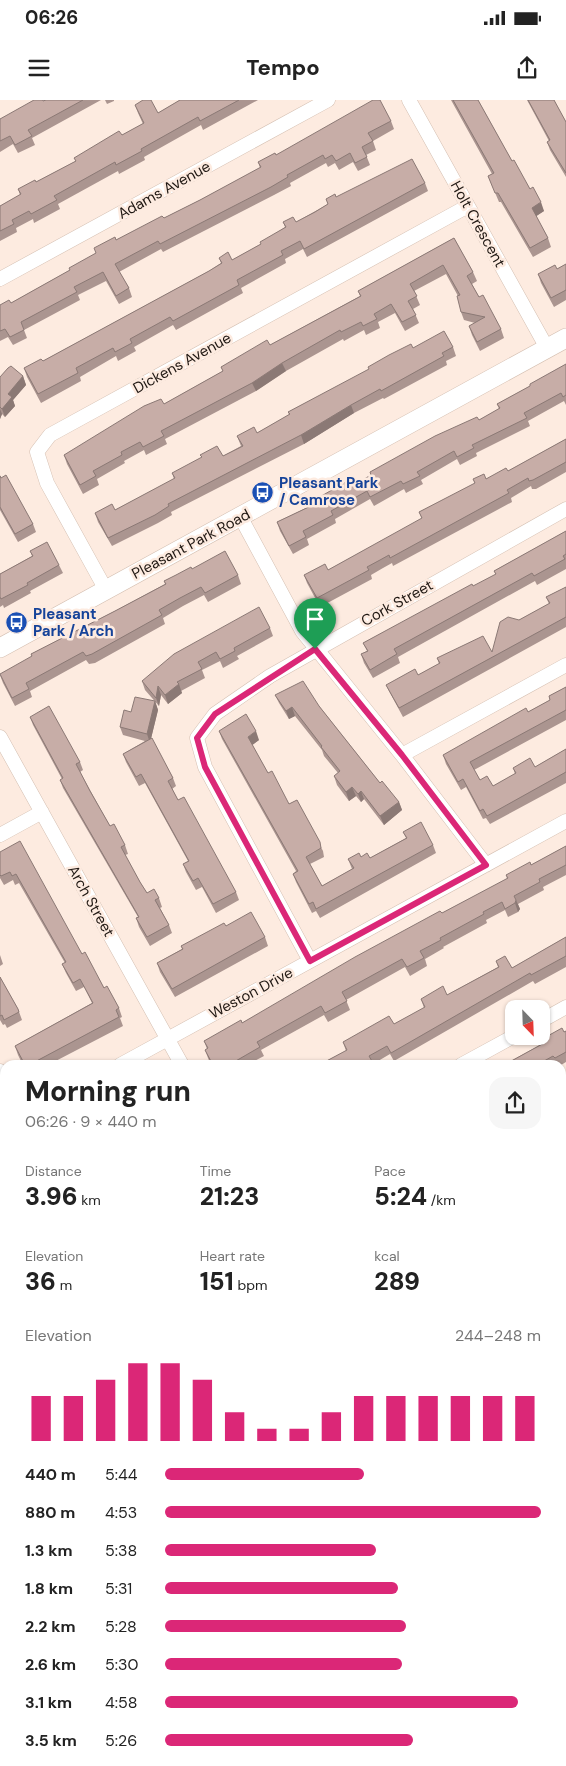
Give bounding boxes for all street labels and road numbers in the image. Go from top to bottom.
street label: Adams Avenue [114,156,214,224]
street label: Holt Crescent [446,177,510,271]
street label: Dickens Avenue [129,328,235,398]
street label: Pleasant Park Road [128,504,254,584]
street label: Cork Street [357,575,437,631]
street label: Arch Street [63,862,119,940]
street label: Weston Drive [206,963,296,1023]

